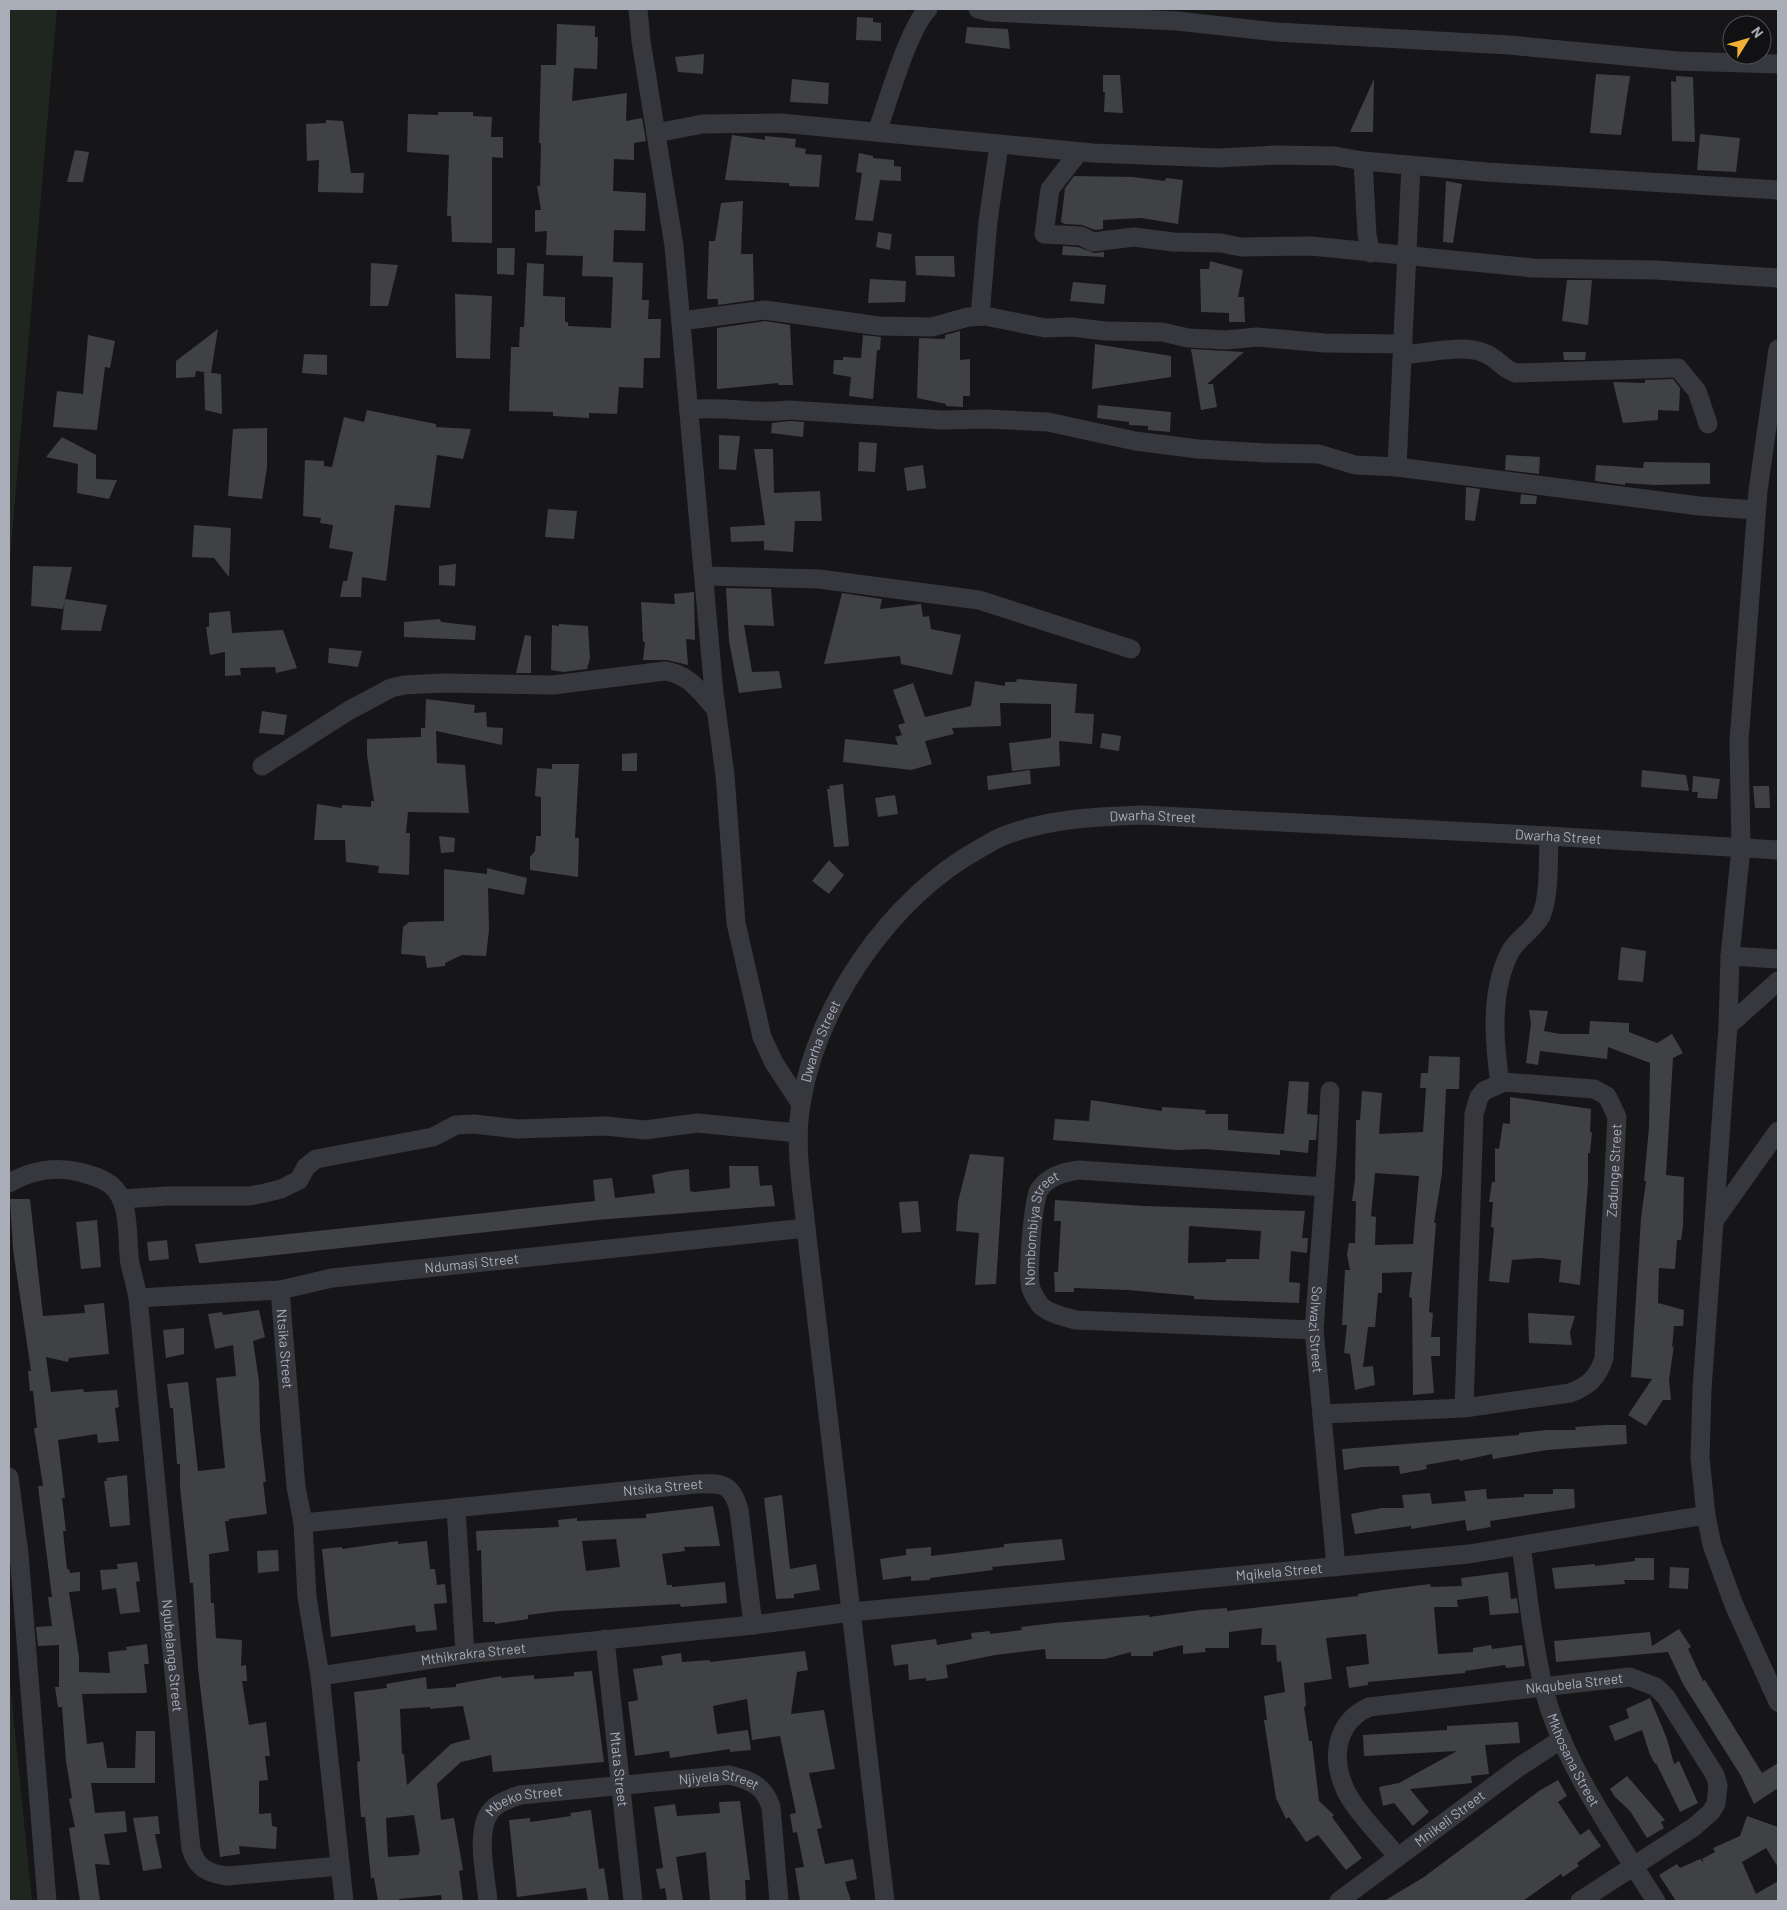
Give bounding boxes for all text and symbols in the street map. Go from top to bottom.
north arrow [1722,15,1772,65]
text: N [1748,23,1767,41]
street label: Dwarha Street [1109,806,1196,826]
street label: Dwarha Street [1515,825,1602,847]
street label: Dwarha Street [797,997,843,1084]
street label: Zadunge Street [1603,1123,1625,1218]
street label: Nombombiya Street [1021,1167,1061,1286]
street label: Ndumasi Street [424,1249,520,1276]
street label: Solwazi Street [1306,1285,1327,1374]
street label: Ntsika Street [274,1308,297,1389]
street label: Ntsika Street [622,1475,703,1499]
street label: Mqikela Street [1235,1559,1323,1584]
street label: Ngubelanga Street [159,1598,187,1713]
street label: Mthikrakra Street [420,1639,527,1669]
street label: Nkqubela Street [1525,1669,1624,1697]
street label: Mkhosana Street [1544,1711,1604,1810]
street label: Mtata Street [607,1731,632,1808]
street label: Njiyela Street [678,1766,763,1793]
street label: Mbeko Street [481,1782,563,1819]
street label: Mnikeli Street [1411,1787,1488,1850]

